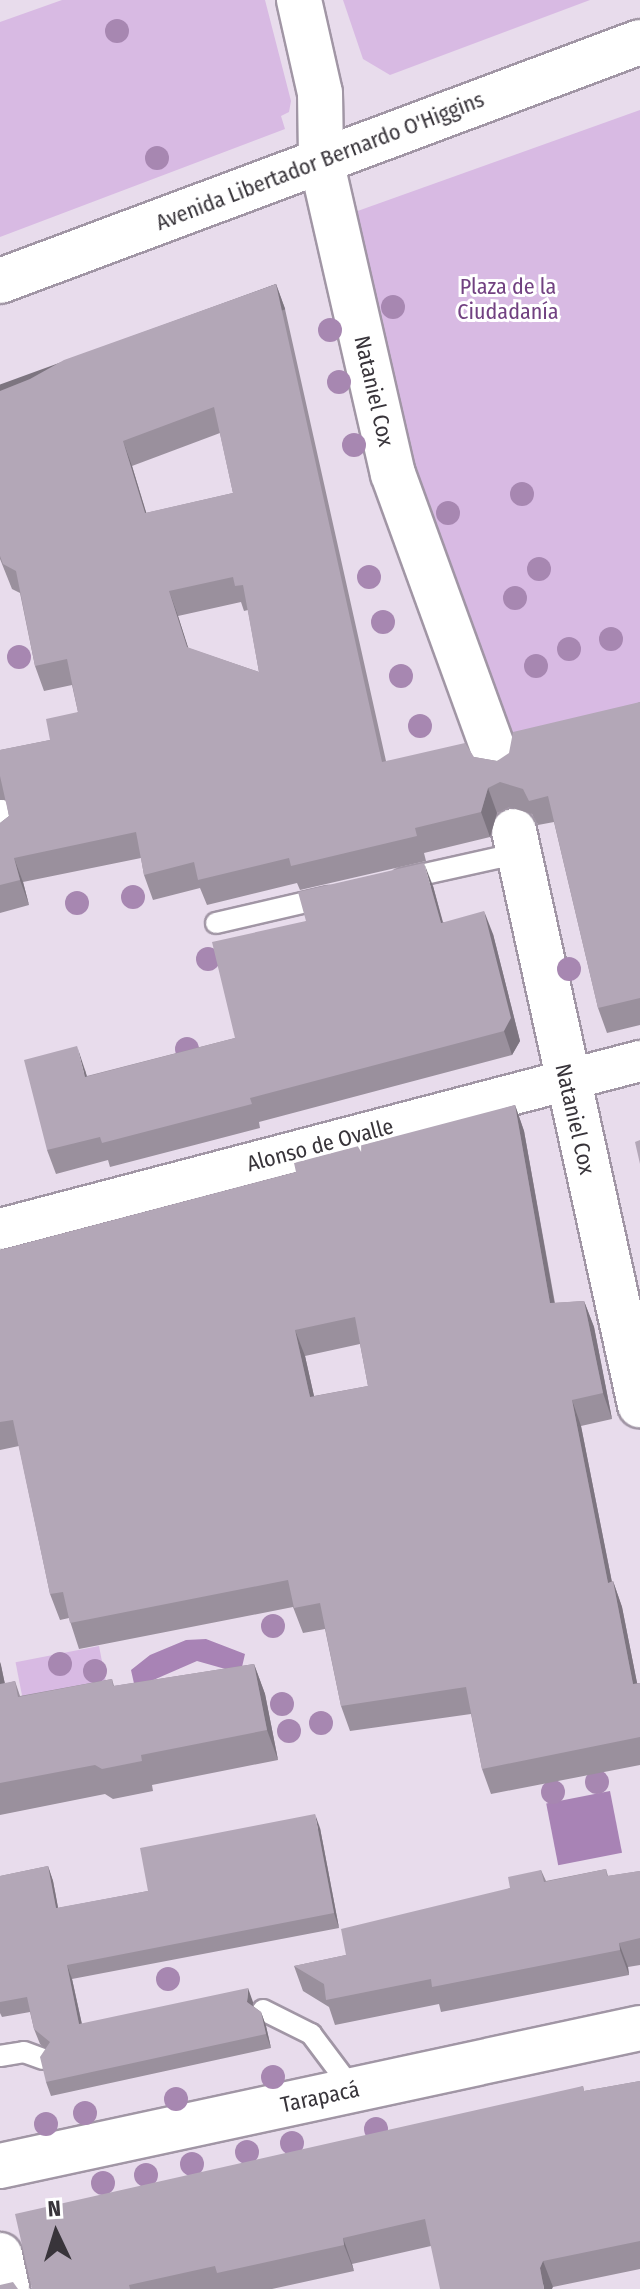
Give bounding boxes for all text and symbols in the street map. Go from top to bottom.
street label: Avenida Libertador Bernardo O'Higgins [152,86,488,236]
park label: Plaza de la Ciudadanía [457,273,559,324]
street label: Nataniel Cox [348,333,400,449]
street label: Nataniel Cox [549,1061,601,1177]
street label: Alonso de Ovalle [244,1113,396,1177]
street label: Tarapacá [278,2076,362,2118]
north arrow [16,2193,96,2273]
text: N [47,2195,62,2222]

